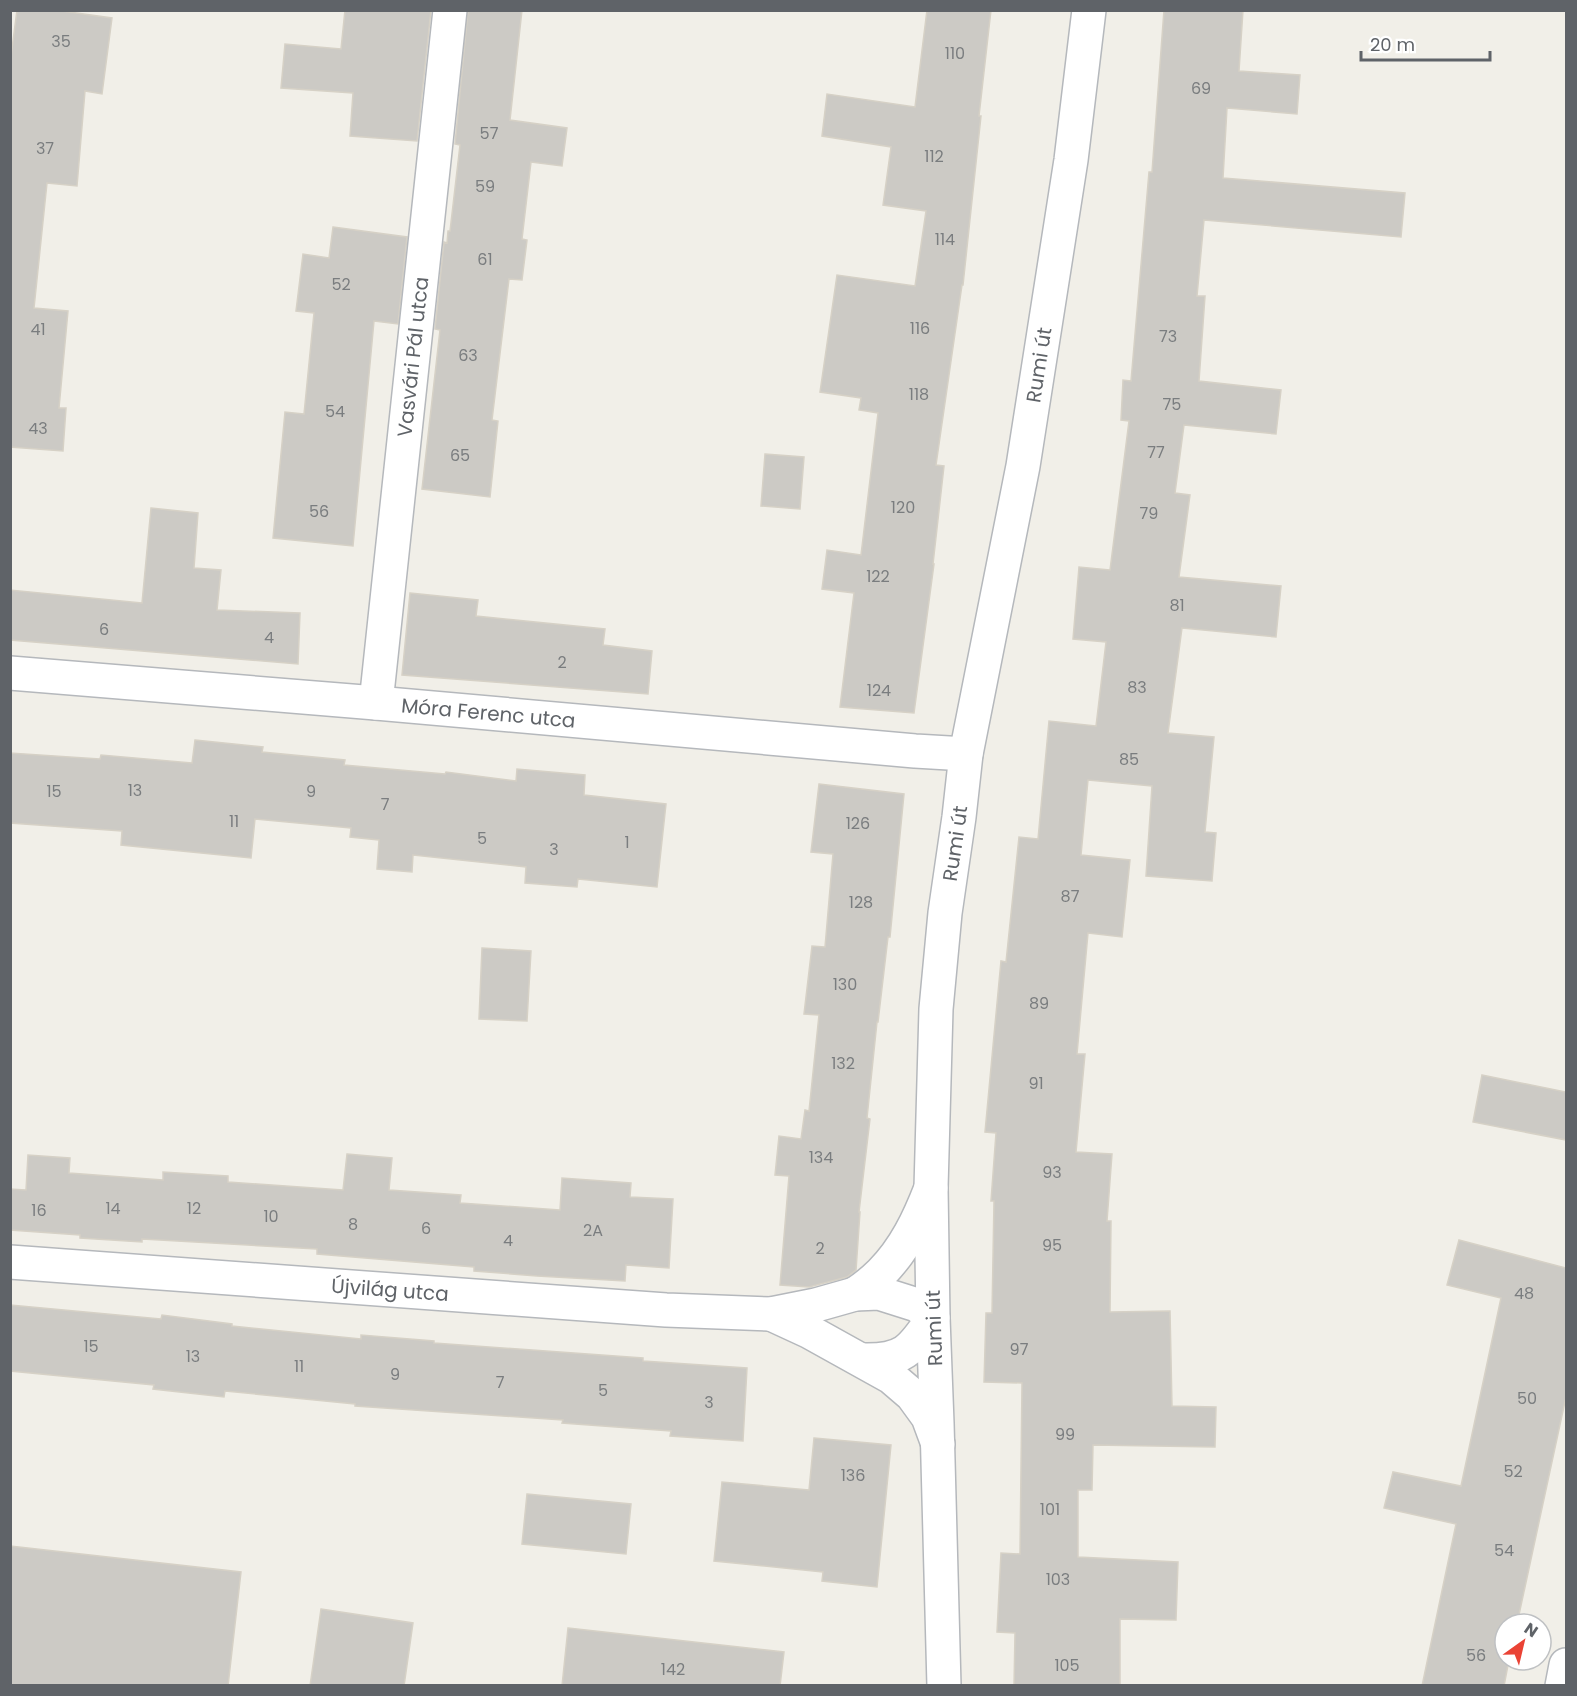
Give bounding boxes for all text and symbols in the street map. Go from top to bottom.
scale bar [1361,24,1490,62]
house number: 35 [51,30,71,53]
text: 20 m [1370,32,1415,57]
house number: 110 [945,42,965,65]
house number: 69 [1191,77,1211,100]
house number: 57 [480,122,499,145]
house number: 37 [36,137,54,160]
house number: 112 [924,145,944,168]
house number: 59 [475,175,495,198]
house number: 114 [935,228,955,251]
house number: 61 [477,248,493,271]
house number: 52 [331,273,351,296]
street label: Vasvári Pál utca [390,275,435,439]
house number: 116 [910,317,930,340]
house number: 41 [30,318,46,341]
street label: Rumi út [1019,325,1059,405]
house number: 73 [1159,325,1177,348]
house number: 63 [458,344,478,367]
house number: 118 [909,383,929,406]
house number: 75 [1163,393,1181,416]
house number: 54 [325,400,345,423]
house number: 43 [28,417,48,440]
house number: 77 [1147,441,1165,464]
house number: 65 [450,444,470,467]
house number: 120 [891,496,915,519]
house number: 56 [309,500,329,523]
house number: 79 [1140,502,1158,525]
house number: 122 [866,565,890,588]
house number: 81 [1169,594,1185,617]
house number: 6 [99,618,109,641]
house number: 4 [264,626,274,649]
house number: 2 [557,651,567,674]
house number: 83 [1127,676,1147,699]
house number: 124 [867,679,891,702]
street label: Móra Ferenc utca [400,691,577,735]
house number: 85 [1119,748,1139,771]
house number: 13 [128,779,142,802]
house number: 15 [46,780,62,803]
house number: 9 [306,780,316,803]
house number: 7 [381,793,390,816]
street label: Rumi út [936,804,974,883]
house number: 11 [229,810,239,833]
house number: 126 [846,812,870,835]
house number: 5 [477,827,487,850]
house number: 1 [624,831,630,854]
house number: 3 [549,838,559,861]
house number: 87 [1061,885,1080,908]
house number: 128 [849,891,873,914]
house number: 130 [833,973,857,996]
house number: 89 [1029,992,1049,1015]
house number: 132 [831,1052,855,1075]
house number: 91 [1028,1072,1044,1095]
house number: 134 [809,1146,833,1169]
house number: 93 [1042,1161,1062,1184]
house number: 14 [105,1197,121,1220]
house number: 12 [187,1197,201,1220]
house number: 16 [31,1199,47,1222]
house number: 10 [263,1205,279,1228]
house number: 8 [348,1213,358,1236]
house number: 6 [421,1217,431,1240]
house number: 2A [583,1219,603,1242]
house number: 4 [503,1229,513,1252]
house number: 95 [1042,1234,1062,1257]
house number: 2 [815,1237,825,1260]
street label: Újvilág utca [330,1272,450,1308]
house number: 48 [1514,1282,1534,1305]
street label: Rumi út [919,1290,949,1366]
house number: 15 [83,1335,99,1358]
house number: 97 [1010,1338,1029,1361]
house number: 13 [186,1345,200,1368]
house number: 11 [294,1355,304,1378]
house number: 9 [390,1363,400,1386]
house number: 7 [496,1371,505,1394]
house number: 5 [598,1379,608,1402]
house number: 50 [1517,1387,1537,1410]
house number: 3 [704,1391,714,1414]
house number: 99 [1055,1423,1075,1446]
house number: 52 [1503,1460,1523,1483]
house number: 136 [841,1464,865,1487]
house number: 101 [1040,1498,1060,1521]
house number: 54 [1494,1539,1514,1562]
house number: 103 [1046,1568,1070,1591]
north arrow [1493,1612,1553,1672]
text: N [1520,1617,1543,1643]
house number: 56 [1466,1644,1486,1667]
house number: 105 [1054,1654,1080,1677]
house number: 142 [661,1658,685,1681]

